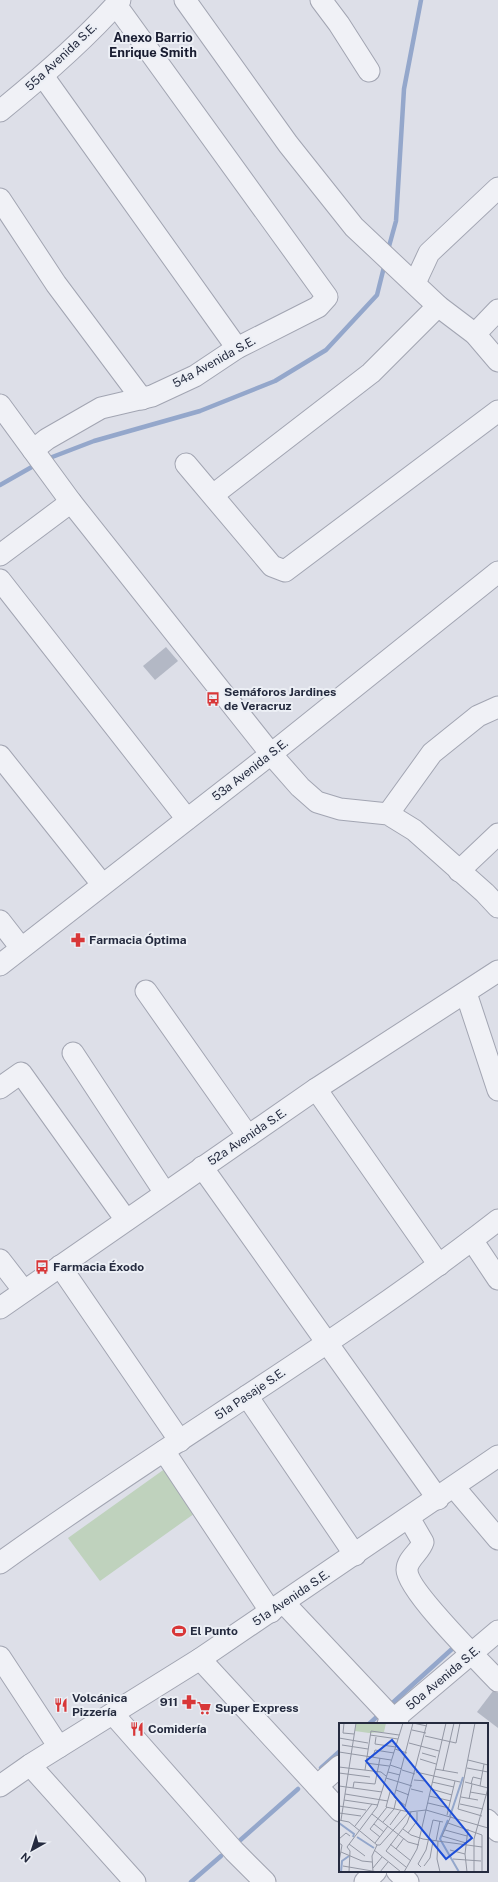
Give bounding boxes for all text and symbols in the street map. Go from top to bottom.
street label: 55a Avenida S.E. [22,20,100,94]
district label: Anexo Barrio Enrique Smith [109,30,197,60]
street label: 54a Avenida S.E. [170,334,258,390]
place label: Semáforos Jardines de Veracruz [224,685,336,713]
bus stop icon: Semáforos Jardines de Veracruz [205,691,221,707]
street label: 53a Avenida S.E. [209,736,291,804]
pharmacy icon: Farmacia Óptima [70,932,86,948]
place label: Farmacia Óptima [89,933,187,947]
street label: 52a Avenida S.E. [205,1105,289,1169]
bus stop icon: Farmacia Éxodo [34,1259,50,1275]
place label: Farmacia Éxodo [53,1260,144,1274]
street label: 51a Pasaje S.E. [212,1365,288,1423]
street label: 51a Avenida S.E. [250,1567,332,1629]
sports icon: El Punto [171,1623,187,1639]
place label: El Punto [190,1624,238,1638]
street label: 50a Avenida S.E. [403,1643,483,1713]
place label: Volcánica Pizzería [72,1691,127,1719]
pharmacy icon: 911 [181,1694,197,1710]
place label: 911 [160,1695,178,1709]
restaurant icon: Volcánica Pizzería [53,1697,69,1713]
supermarket icon: Super Express [196,1700,212,1716]
place label: Super Express [215,1701,299,1715]
restaurant icon: Comidería [129,1721,145,1737]
place label: Comidería [148,1722,207,1736]
inset map [339,1723,488,1872]
north arrow [12,1830,52,1870]
text: N [19,1850,33,1865]

